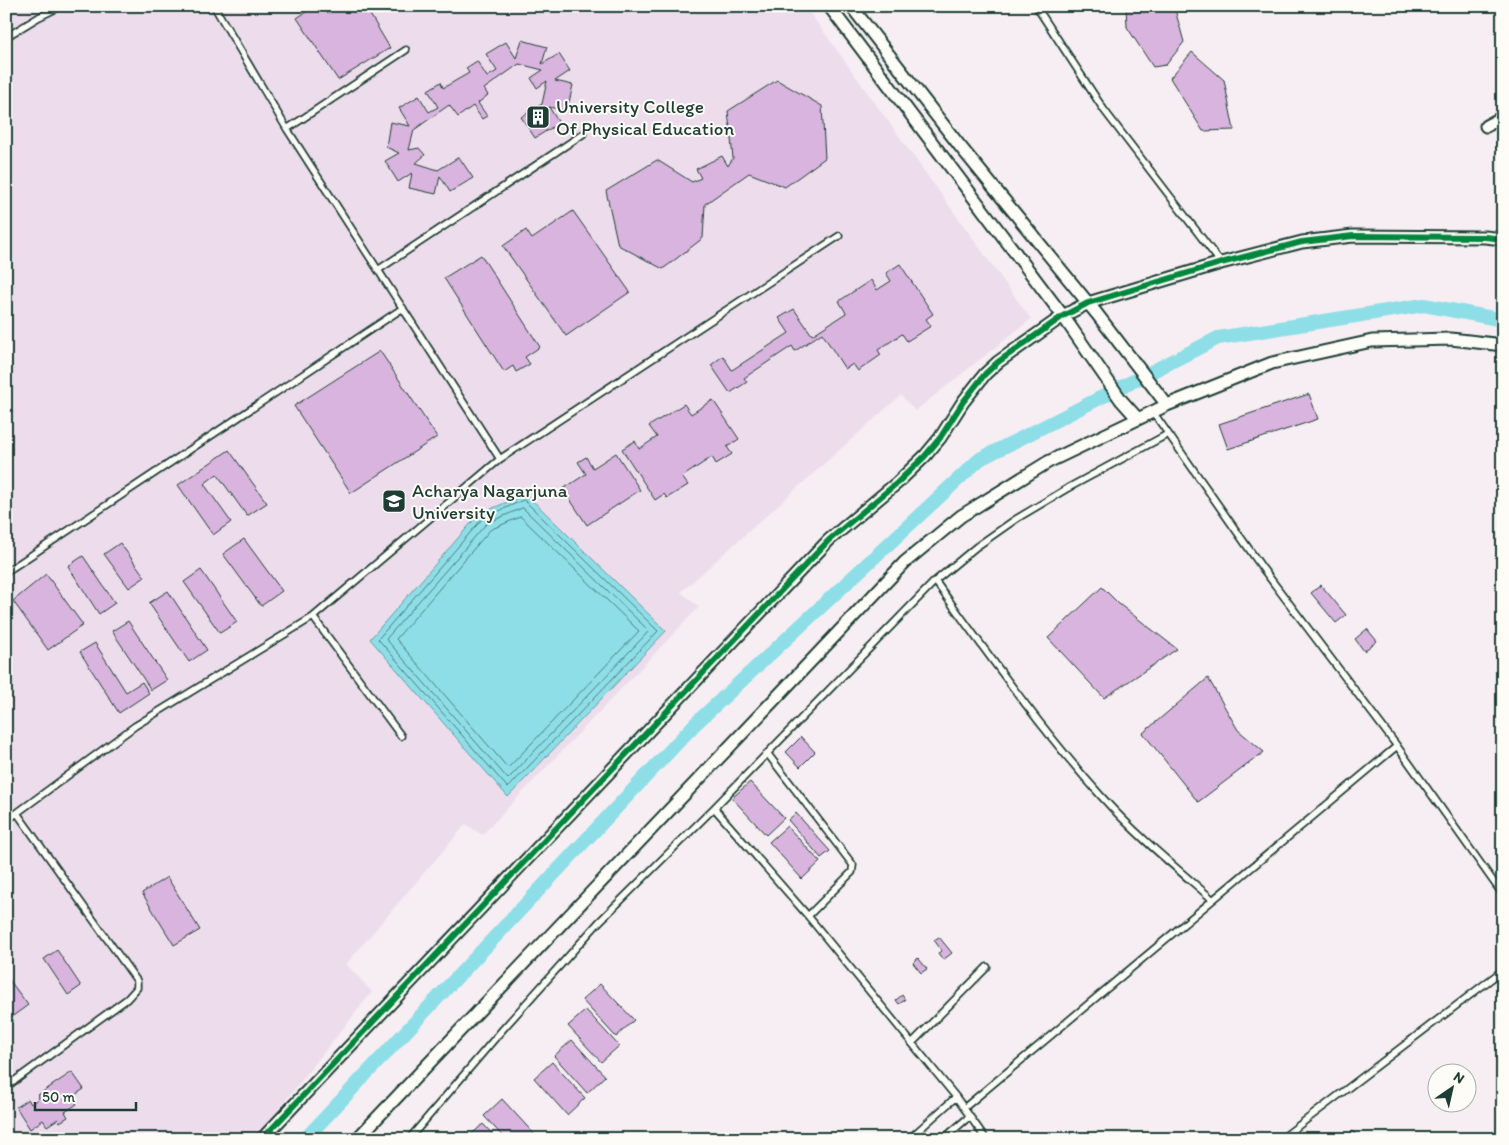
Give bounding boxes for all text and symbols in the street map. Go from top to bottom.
place label: University College Of Physical Education [556,95,735,140]
building icon: University College Of Physical Education [525,104,551,130]
place label: Acharya Nagarjuna University [412,479,568,524]
school or university icon: Acharya Nagarjuna University [381,488,407,514]
north arrow [1426,1062,1476,1112]
text: N [1450,1068,1468,1087]
scale bar [35,1080,136,1112]
text: 50 m [42,1088,75,1106]

